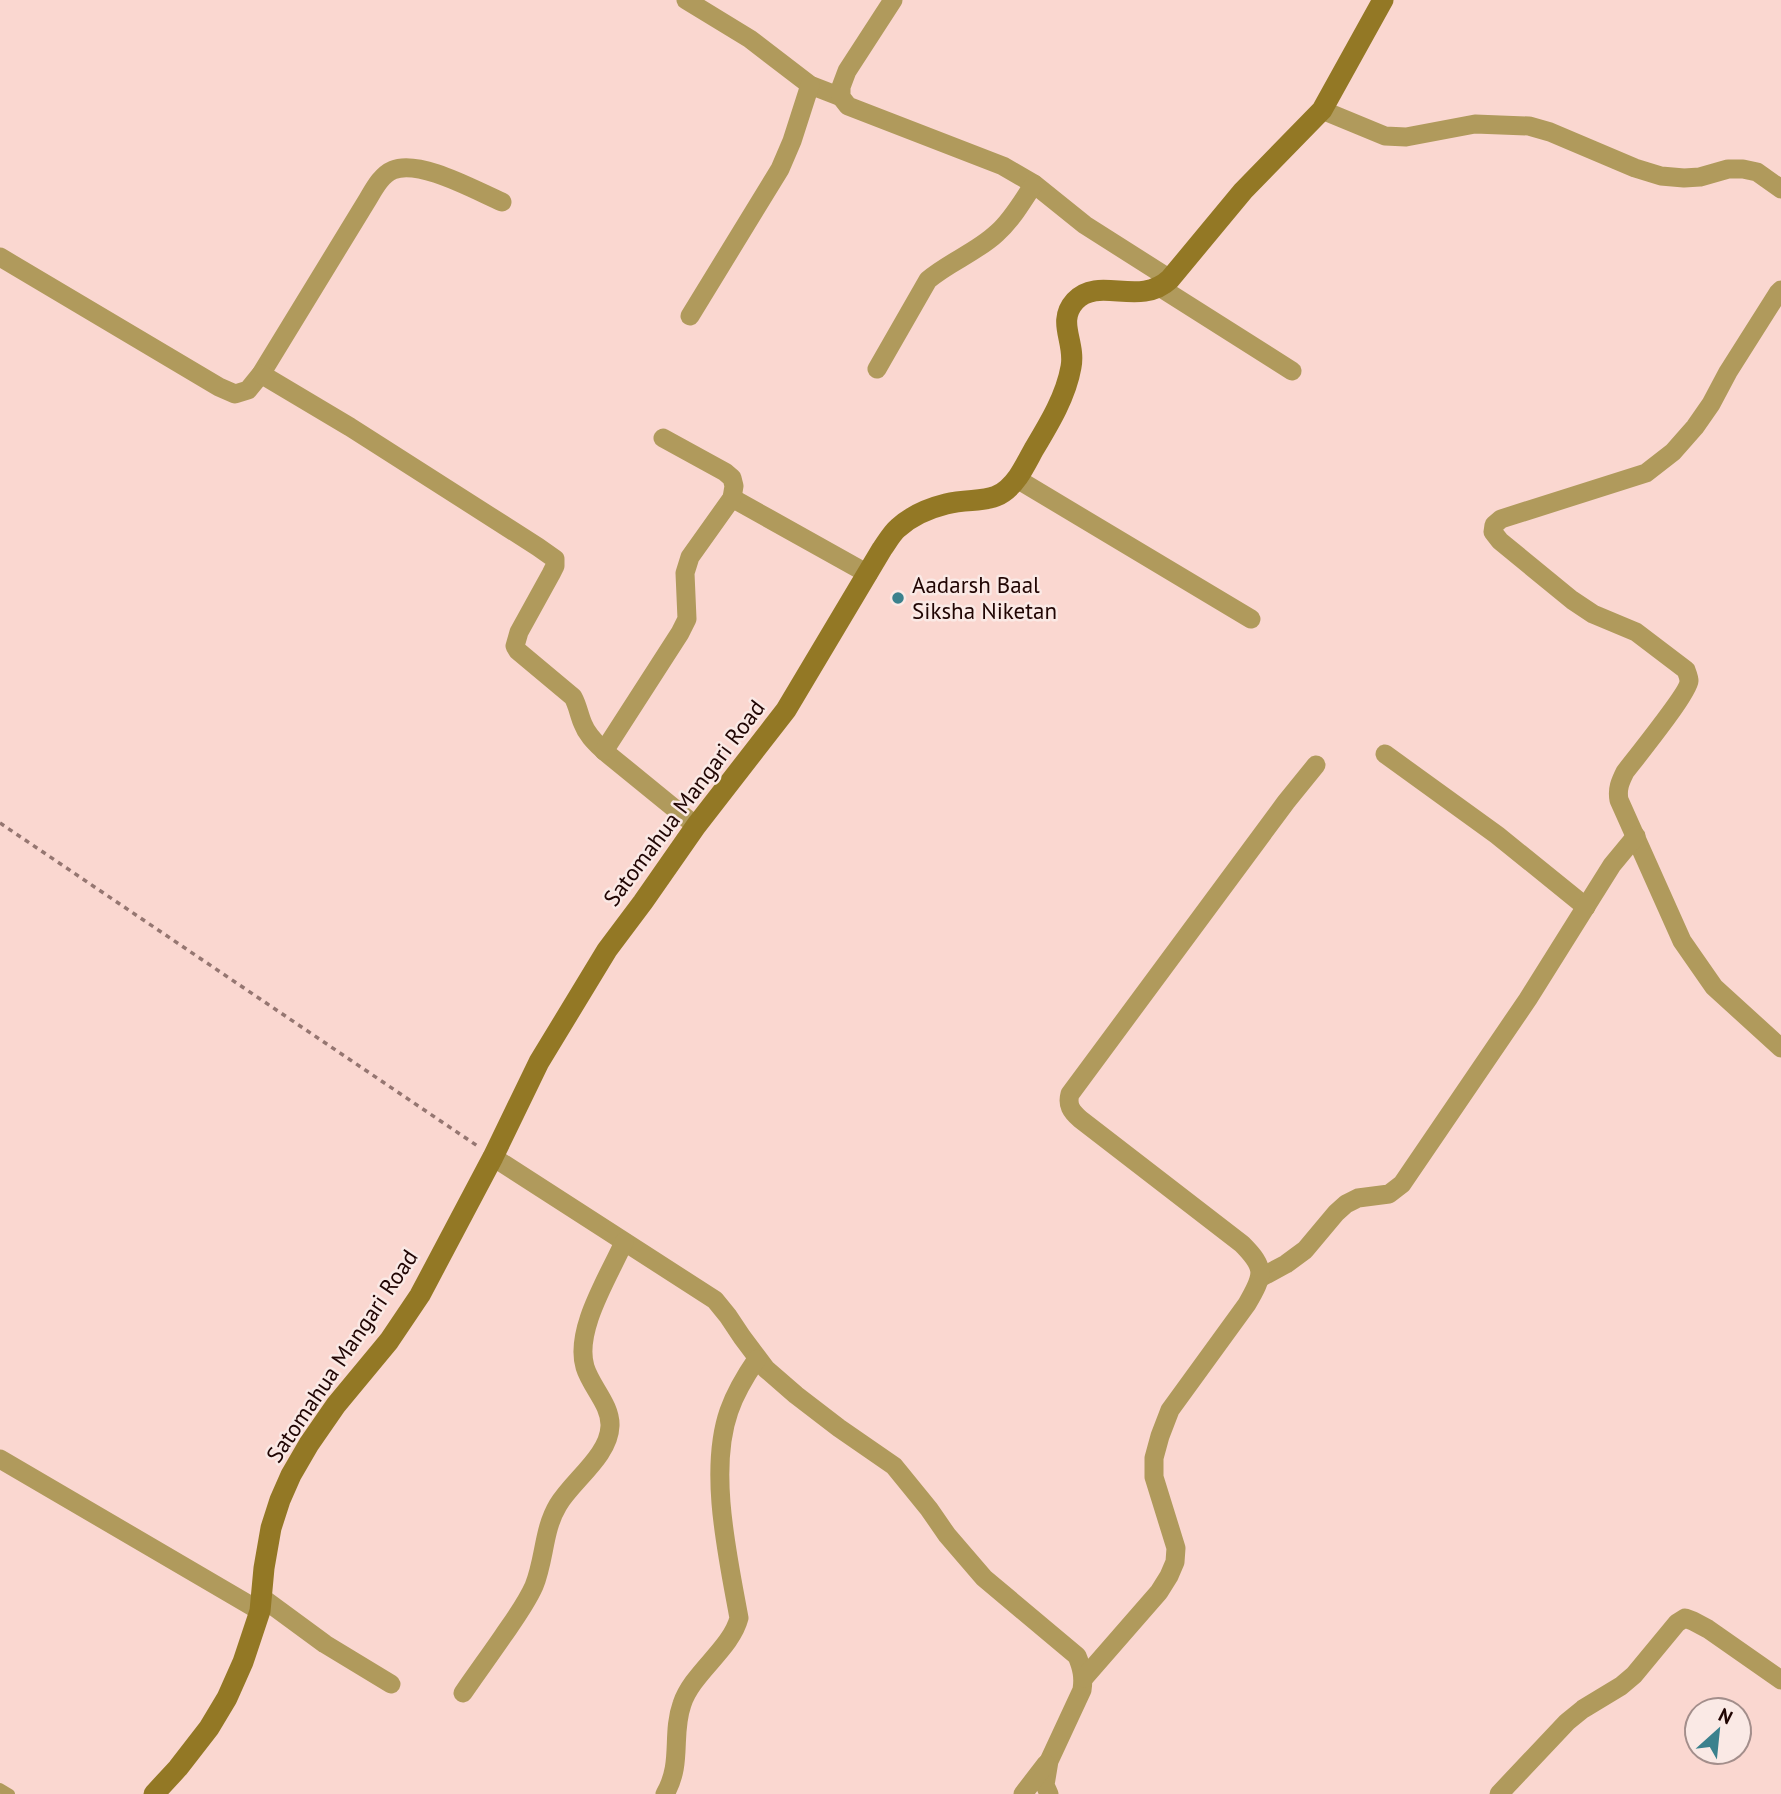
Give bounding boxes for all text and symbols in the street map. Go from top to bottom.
place label: Aadarsh Baal Siksha Niketan [912,570,1057,625]
marker: Aadarsh Baal Siksha Niketan [890,590,906,606]
street label: Satomahua Mangari Road [597,694,771,912]
street label: Satomahua Mangari Road [259,1244,424,1468]
north arrow [1683,1696,1753,1766]
text: N [1715,1702,1737,1729]

